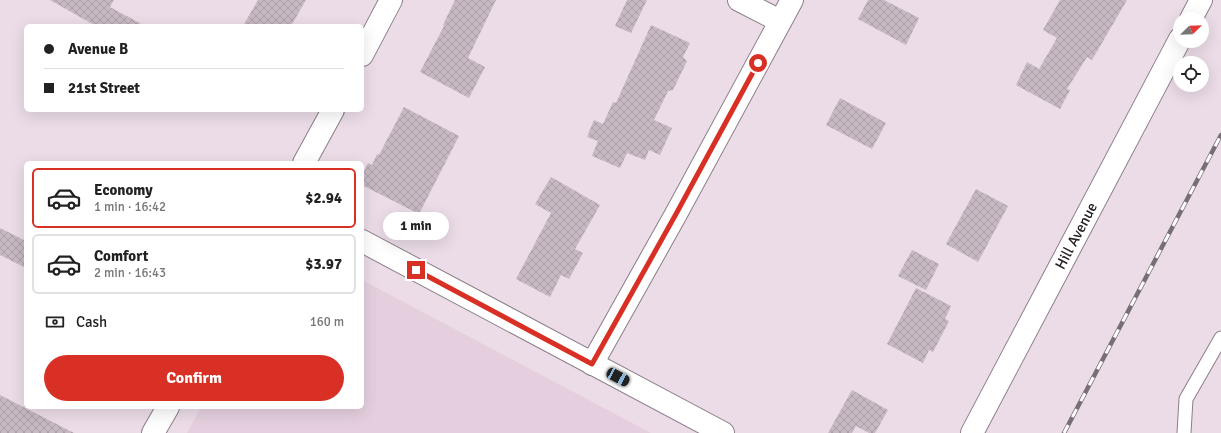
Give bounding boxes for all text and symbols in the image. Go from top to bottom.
north arrow [1173,12,1209,48]
map controls [1173,12,1209,92]
text: Avenue B [68,40,128,58]
route start [749,54,767,72]
button: locate [1173,56,1209,92]
text: 21st Street [68,79,140,97]
icon: car [46,180,82,216]
text: Economy [94,181,153,199]
text: $2.94 [305,189,342,207]
text: 1 min · 16:42 [94,199,166,215]
street label: Hill Avenue [1051,199,1101,272]
callout: 1 min [383,212,449,240]
text: 1 min [400,218,432,234]
icon: car [46,246,82,282]
text: Comfort [94,247,148,265]
text: $3.97 [305,255,342,273]
route end [407,261,425,279]
text: 2 min · 16:43 [94,265,166,281]
icon: cash [44,311,66,333]
text: Cash [76,313,107,331]
text: 160 m [310,314,344,330]
button: Confirm [44,355,344,401]
car [605,366,631,388]

